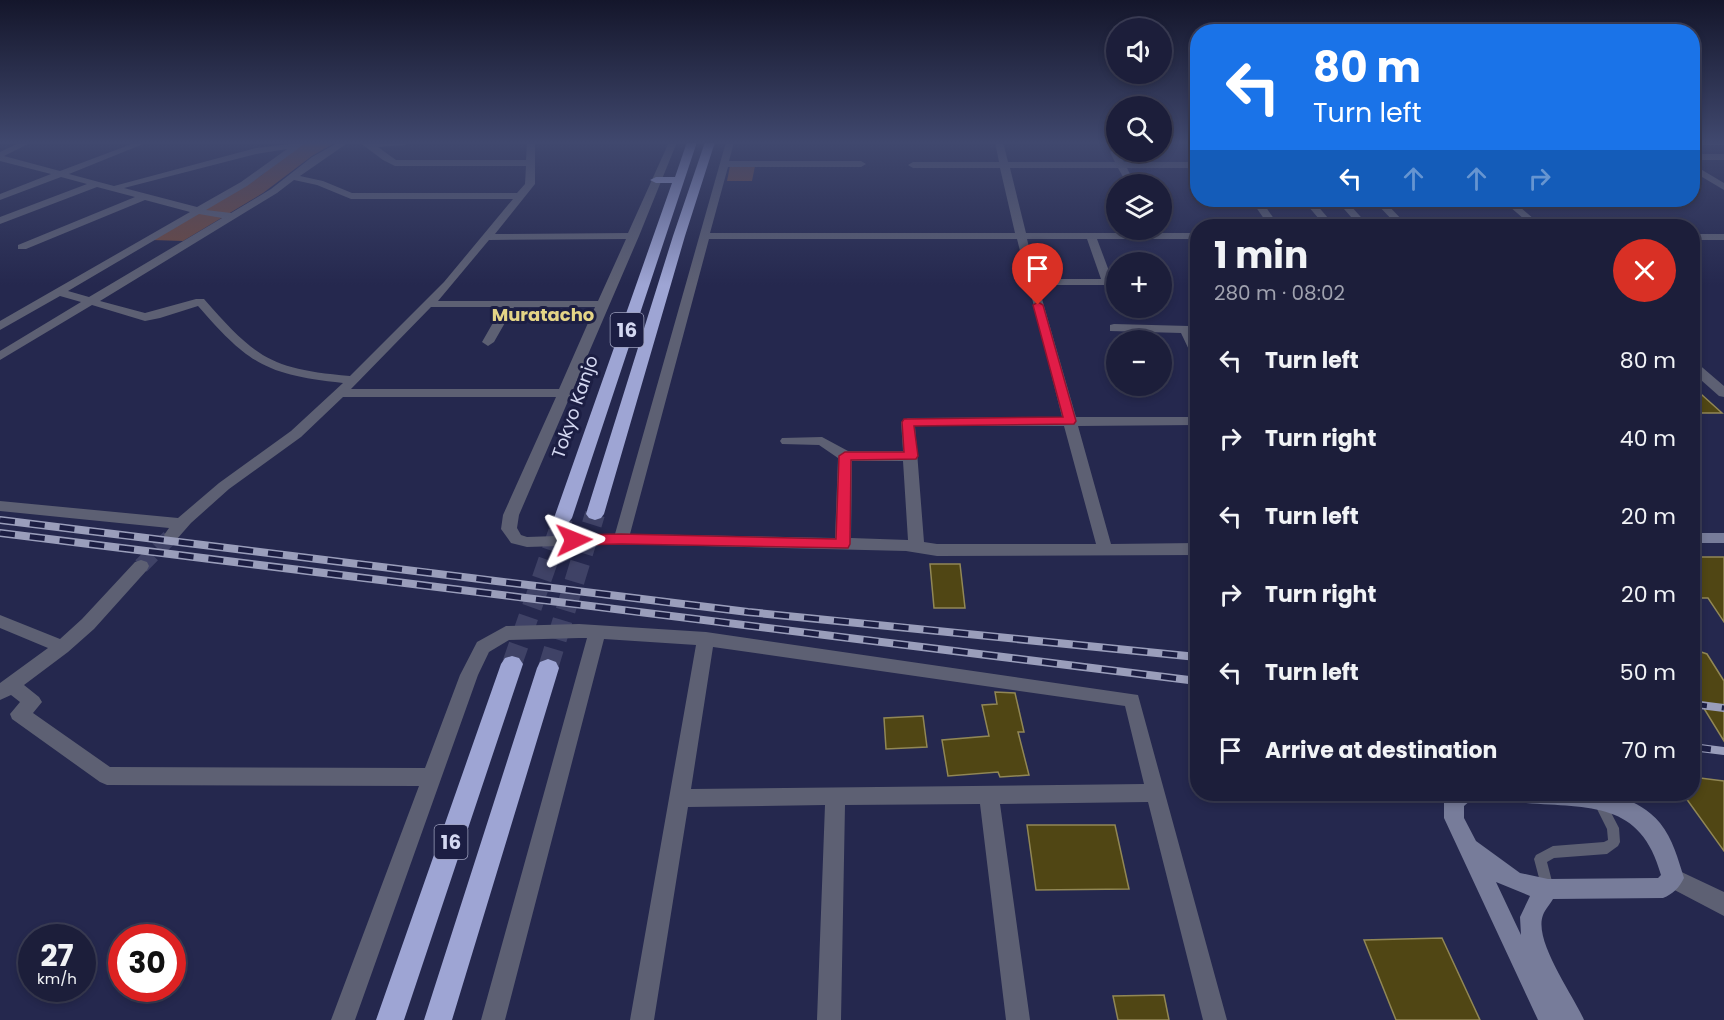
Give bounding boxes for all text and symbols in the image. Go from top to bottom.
map controls [1106,18,1172,396]
button: sound [1106,18,1172,84]
text: 80 m [1313,38,1421,97]
icon: left [1214,48,1292,126]
text: Turn left [1313,94,1422,131]
button: search [1106,96,1172,162]
icon: left [1334,162,1367,195]
icon: ahead [1397,162,1430,195]
icon: ahead [1460,162,1493,195]
icon: right [1523,162,1556,195]
button: layers [1106,174,1172,240]
text: 1 min [1214,230,1308,281]
button: close [1613,239,1676,302]
pin [1012,243,1063,305]
icon: arrive [1021,252,1054,285]
button: + [1106,252,1172,318]
text: 280 m · 08:02 [1214,279,1345,307]
district label: Muratacho [492,302,594,327]
road number: 16 [610,313,644,347]
button: − [1106,330,1172,396]
icon: left [1214,344,1247,377]
text: Turn left [1265,345,1359,376]
text: 80 m [1620,345,1676,376]
street label: Tokyo Kanjo [545,352,604,462]
icon: right [1214,422,1247,455]
text: Turn right [1265,423,1376,454]
text: 40 m [1620,423,1676,454]
icon: left [1214,500,1247,533]
text: Turn left [1265,501,1359,532]
text: 20 m [1621,501,1676,532]
position arrow [542,508,606,572]
icon: right [1214,578,1247,611]
text: Turn right [1265,579,1376,610]
text: 20 m [1621,579,1676,610]
icon: left [1214,656,1247,689]
text: Turn left [1265,657,1359,688]
text: 50 m [1620,657,1676,688]
icon: arrive [1214,734,1247,767]
text: Arrive at destination [1265,735,1497,766]
text: 70 m [1622,735,1676,766]
road number: 16 [434,825,468,859]
speed limit sign: 30 [108,924,186,1002]
text: 27 [40,934,74,977]
text: km/h [37,968,77,989]

